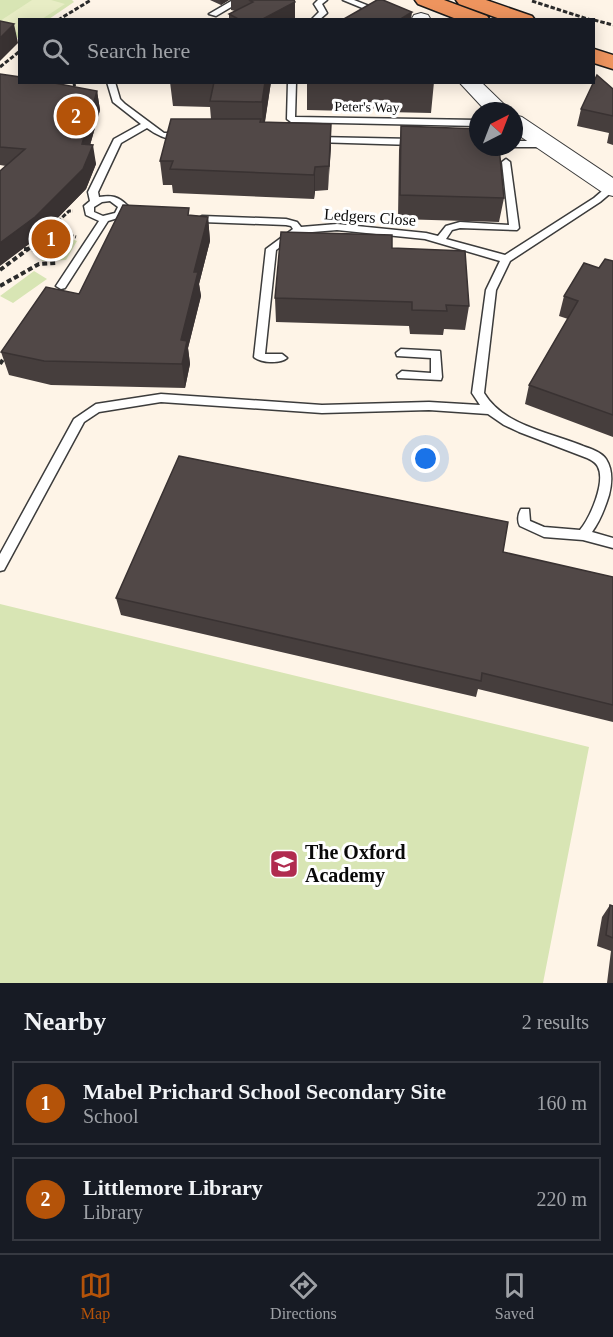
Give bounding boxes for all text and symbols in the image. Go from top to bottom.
search box [18,18,595,84]
icon: search [39,35,72,68]
text: Search here [87,38,190,63]
pin: 2 [56,94,96,138]
street label: Peter's Way [334,99,400,115]
north arrow [469,102,523,156]
street label: Ledgers Close [323,205,416,230]
pin: 1 [32,216,70,262]
your location [411,444,440,473]
place label: The Oxford Academy [305,841,406,887]
school or university icon: The Oxford Academy [268,848,300,880]
text: Nearby [24,1007,106,1036]
text: 2 results [522,1011,589,1033]
text: Mabel Prichard School Secondary Site [83,1079,446,1104]
text: 1 [41,1092,51,1114]
text: 160 m [536,1092,587,1114]
text: School [83,1105,139,1127]
text: Littlemore Library [83,1175,263,1200]
text: 2 [41,1188,51,1210]
text: 220 m [536,1188,587,1210]
text: Library [83,1201,143,1223]
tab: Map [79,1269,112,1323]
tab: Directions [270,1269,337,1323]
tab: Saved [495,1269,534,1323]

